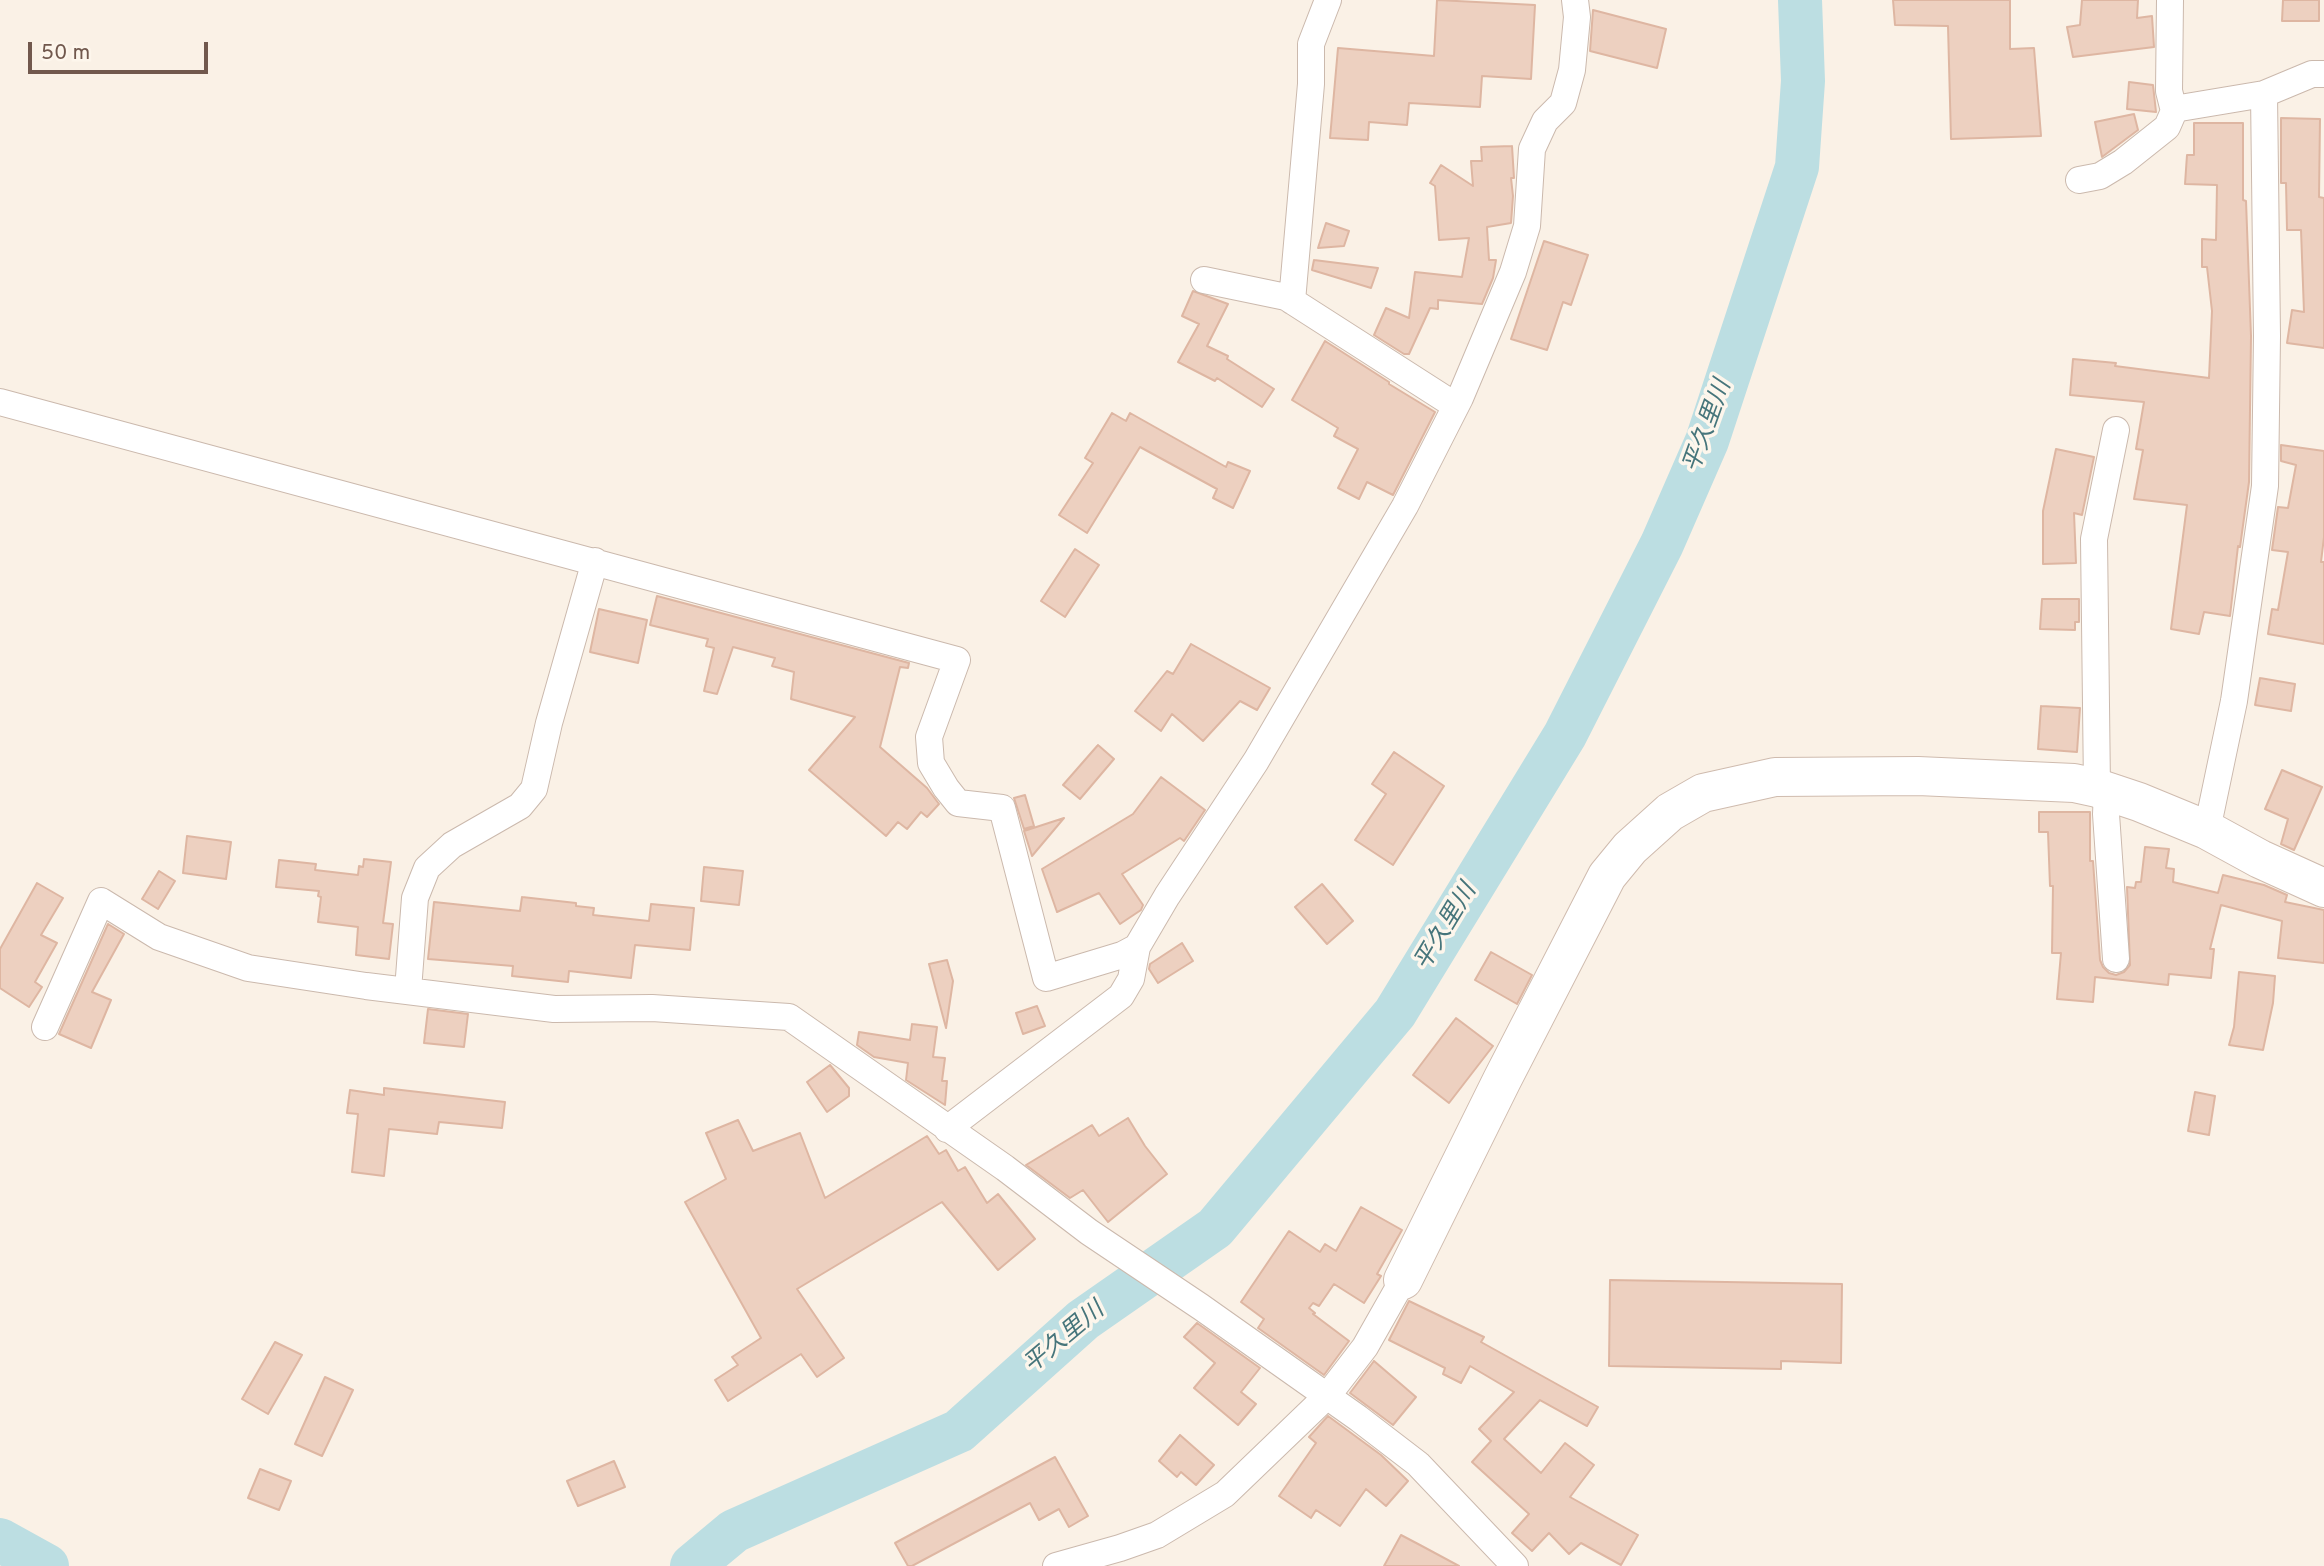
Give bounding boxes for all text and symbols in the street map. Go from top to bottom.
scale bar [32,28,212,72]
text: 50 m [41,40,90,67]
water label: 平久里川 [1679,377,1739,477]
water label: 平久里川 [1410,879,1484,977]
water label: 平久里川 [1019,1297,1111,1381]

